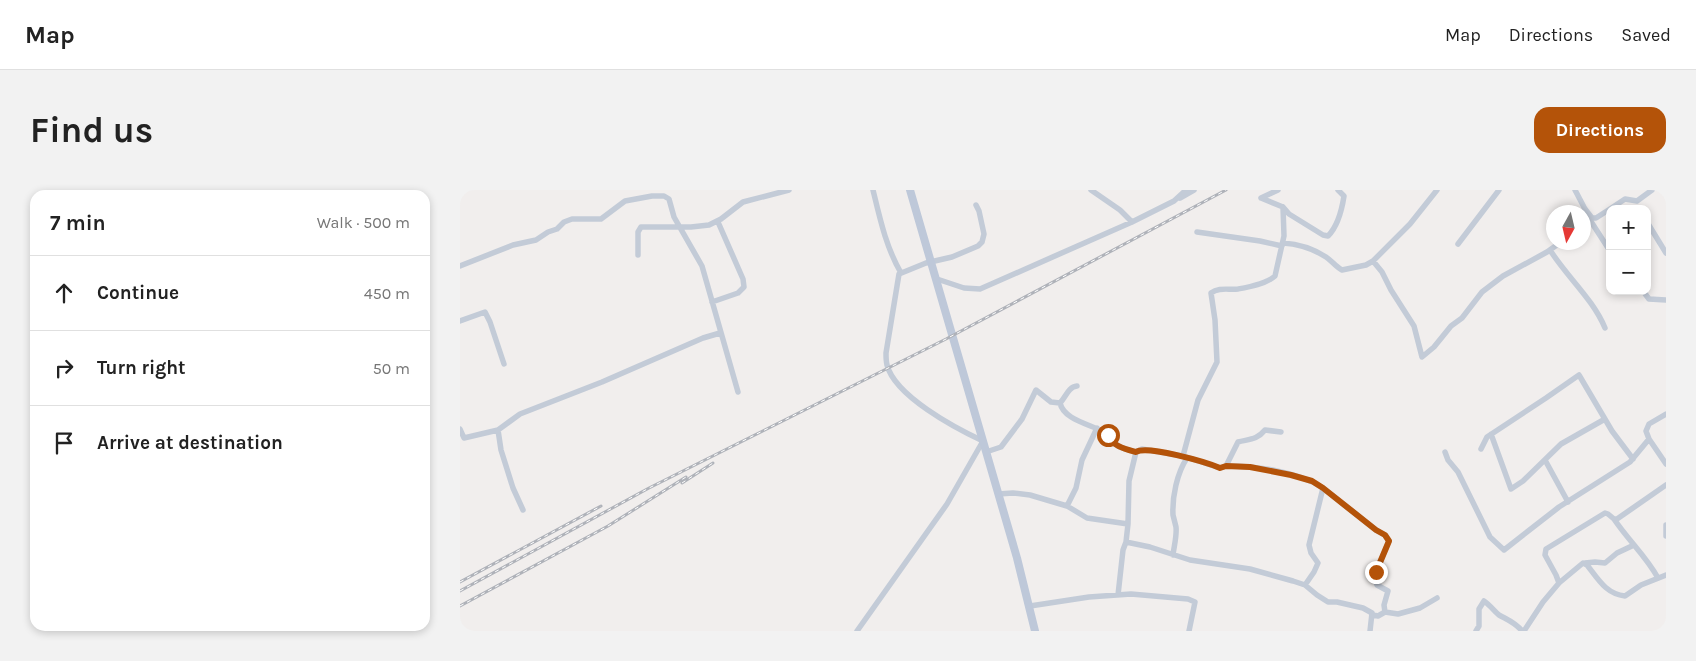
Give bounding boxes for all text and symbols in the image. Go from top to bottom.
text: Map [25,21,75,49]
text: Map [1445,24,1481,46]
text: Directions [1509,24,1593,46]
text: Saved [1621,24,1671,46]
button: Directions [1534,107,1666,153]
text: Find us [30,110,153,151]
north arrow [1546,205,1591,250]
map controls [1606,205,1651,295]
button: + [1606,205,1651,250]
text: 7 min [50,211,106,235]
text: Walk · 500 m [317,213,410,232]
button: − [1606,250,1651,295]
icon: ahead [50,279,78,307]
text: Continue [97,282,179,304]
text: 450 m [364,284,410,303]
icon: right [50,354,78,382]
text: Turn right [97,357,186,379]
text: 50 m [373,359,410,378]
route start [1097,424,1120,447]
icon: arrive [50,429,78,457]
text: Arrive at destination [97,432,283,454]
route end [1365,561,1388,584]

